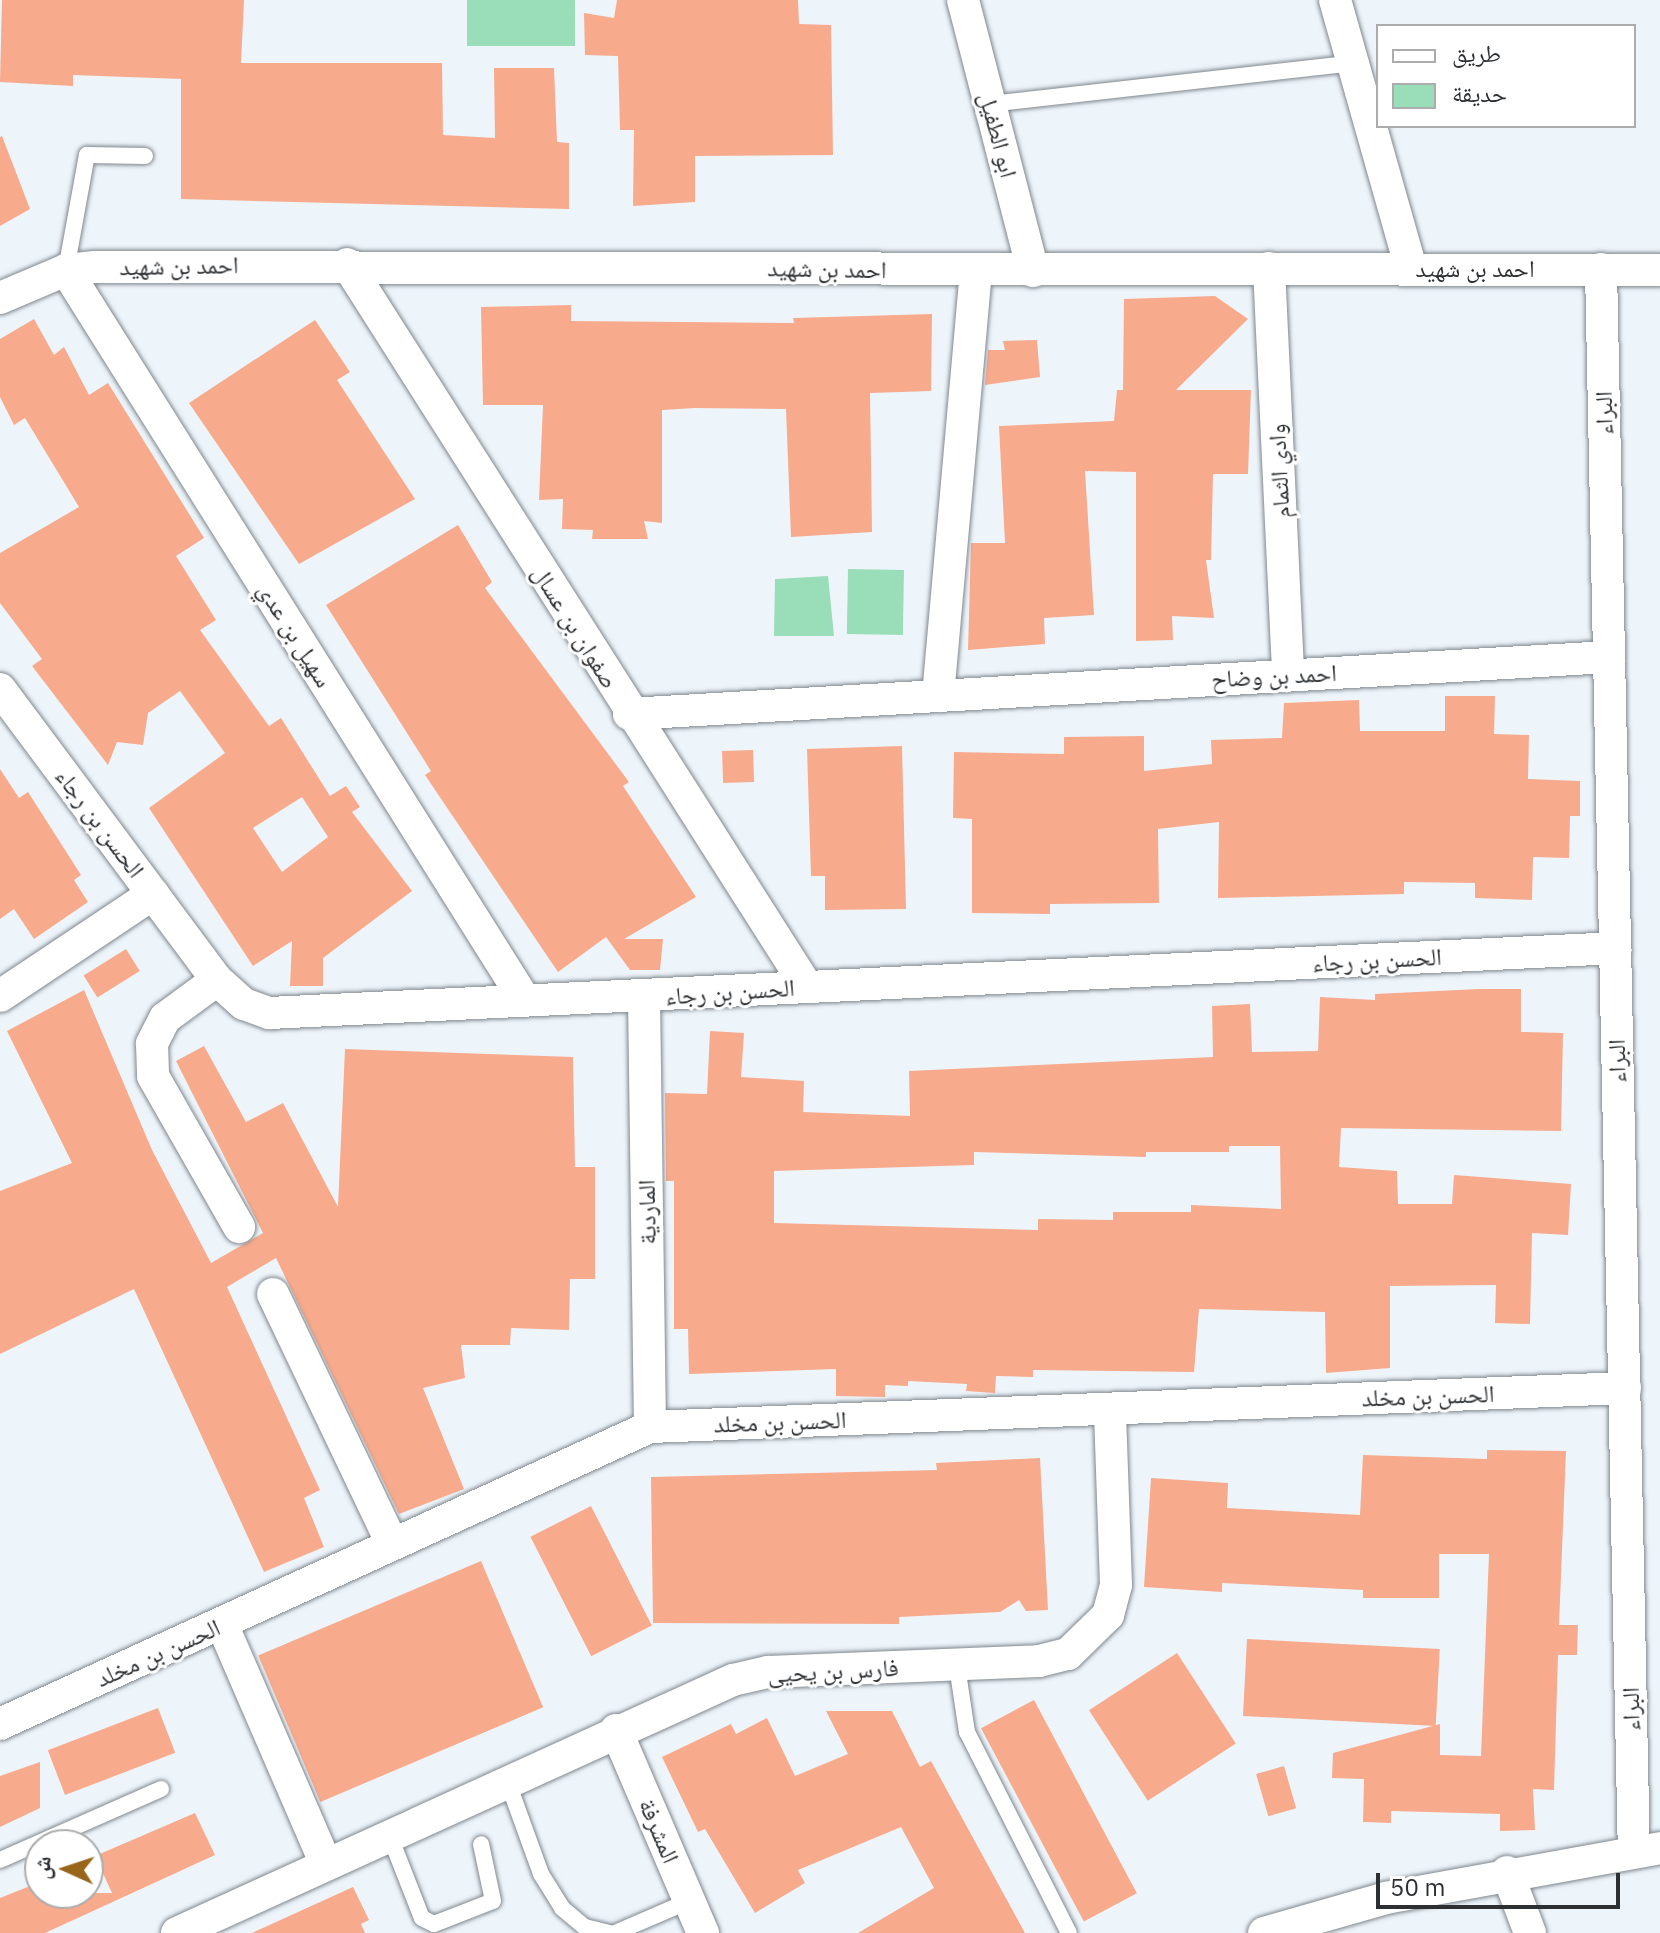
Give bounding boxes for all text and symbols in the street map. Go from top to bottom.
legend [1376,24,1636,128]
text: طريق [1452,37,1501,69]
text: حديقة [1452,77,1507,109]
street label: ابو الطفيل [973,89,1023,181]
street label: احمد بن شهيد [119,251,239,281]
street label: احمد بن شهيد [767,254,887,284]
street label: احمد بن شهيد [1415,255,1535,283]
street label: البراء [1589,391,1619,435]
street label: وادي الثمام [1262,423,1296,519]
street label: صفوان بن عسال [526,560,624,694]
street label: سهيل بن عدي [252,577,338,693]
street label: احمد بن وضاح [1211,658,1337,694]
street label: الحسن بن رجاء [49,763,151,883]
street label: الحسن بن رجاء [1311,942,1443,978]
street label: الحسن بن رجاء [664,973,796,1011]
street label: البراء [1602,1039,1632,1083]
street label: الماردية [632,1179,662,1245]
street label: الحسن بن مخلد [1361,1379,1495,1413]
street label: الحسن بن مخلد [713,1405,847,1439]
street label: الحسن بن مخلد [91,1613,225,1693]
street label: فارس بن يحيى [767,1653,899,1689]
street label: البراء [1616,1687,1646,1731]
street label: المشرفة [633,1794,685,1868]
north arrow [24,1829,104,1909]
text: ش [26,1855,57,1880]
scale bar [1380,1857,1624,1907]
text: 50 m [1390,1871,1445,1903]

